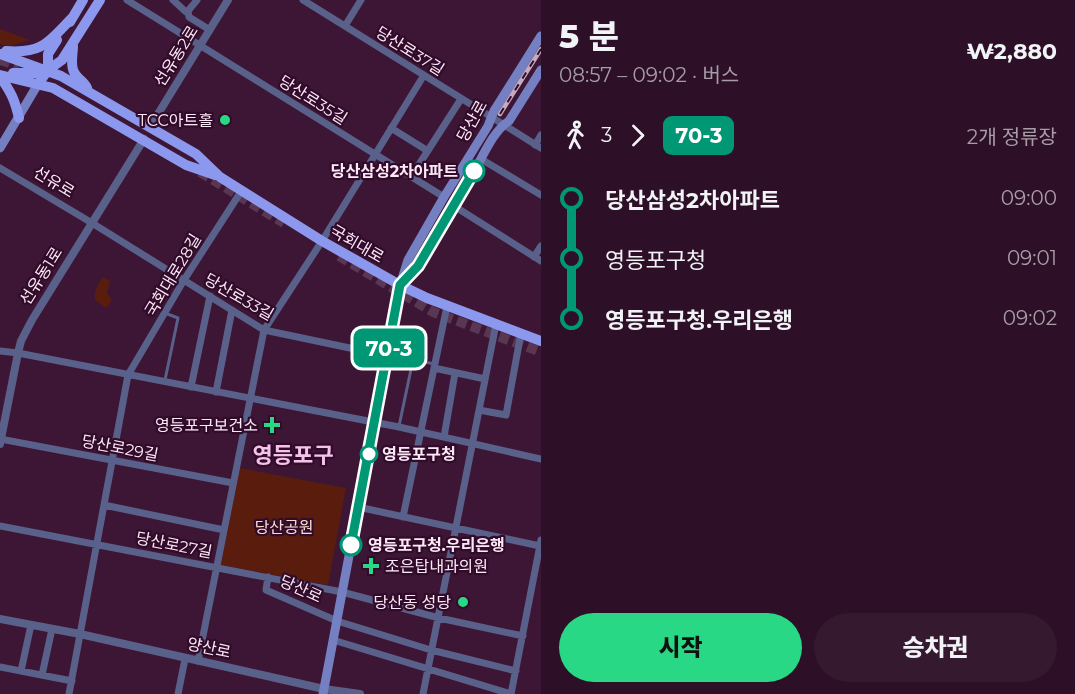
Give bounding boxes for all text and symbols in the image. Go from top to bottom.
text: 5 분 [559,16,619,56]
street label: 선유동2로 [150,22,202,90]
street label: 당산로37길 [372,23,448,79]
text: ₩2,880 [967,38,1057,65]
text: 08:57 – 09:02 · 버스 [559,63,739,87]
street label: 당산로35길 [275,72,351,128]
street label: 당산로 [453,97,491,145]
place label: TCC아트홀 [138,111,213,130]
marker: TCC아트홀 [218,113,232,127]
icon: walk [559,119,592,152]
icon: forward [621,119,654,152]
text: 3 [601,123,612,147]
text: 70-3 [675,123,722,148]
text: 2개 정류장 [967,125,1057,149]
marker: 당산삼성2차아파트 [463,160,485,182]
street label: 선유로 [30,162,78,202]
place label: 당산삼성2차아파트 [331,162,458,181]
text: 09:00 [1001,186,1057,210]
text: 당산삼성2차아파트 [605,187,780,214]
street label: 국회대로 [327,221,387,267]
street label: 국회대로28길 [141,230,205,320]
street label: 선유동1로 [16,243,66,308]
text: 09:01 [1007,246,1057,270]
text: 영등포구청 [605,247,706,274]
street label: 당산로33길 [201,270,277,324]
text: 09:02 [1003,306,1057,330]
text: 영등포구청.우리은행 [605,307,793,334]
line badge: 70-3 [347,328,431,368]
text: 70-3 [365,336,413,361]
place label: 영등포구보건소 [155,416,258,435]
marker: 영등포구보건소 [263,416,281,434]
street label: 당산로29길 [80,431,160,465]
district label: 영등포구 [253,442,333,469]
marker: 영등포구청 [360,445,378,463]
place label: 영등포구청 [382,445,456,464]
park label: 당산공원 [255,518,313,537]
street label: 당산로27길 [134,528,214,562]
marker: 영등포구청.우리은행 [340,534,362,556]
place label: 영등포구청.우리은행 [368,536,505,555]
marker: 조은탑내과의원 [362,557,380,575]
place label: 조은탑내과의원 [385,557,488,576]
street label: 당산로 [277,571,325,607]
place label: 당산동 성당 [373,593,451,612]
marker: 당산동 성당 [456,595,470,609]
button: 시작 [559,613,802,682]
button: 승차권 [814,613,1057,682]
street label: 양산로 [185,634,233,662]

